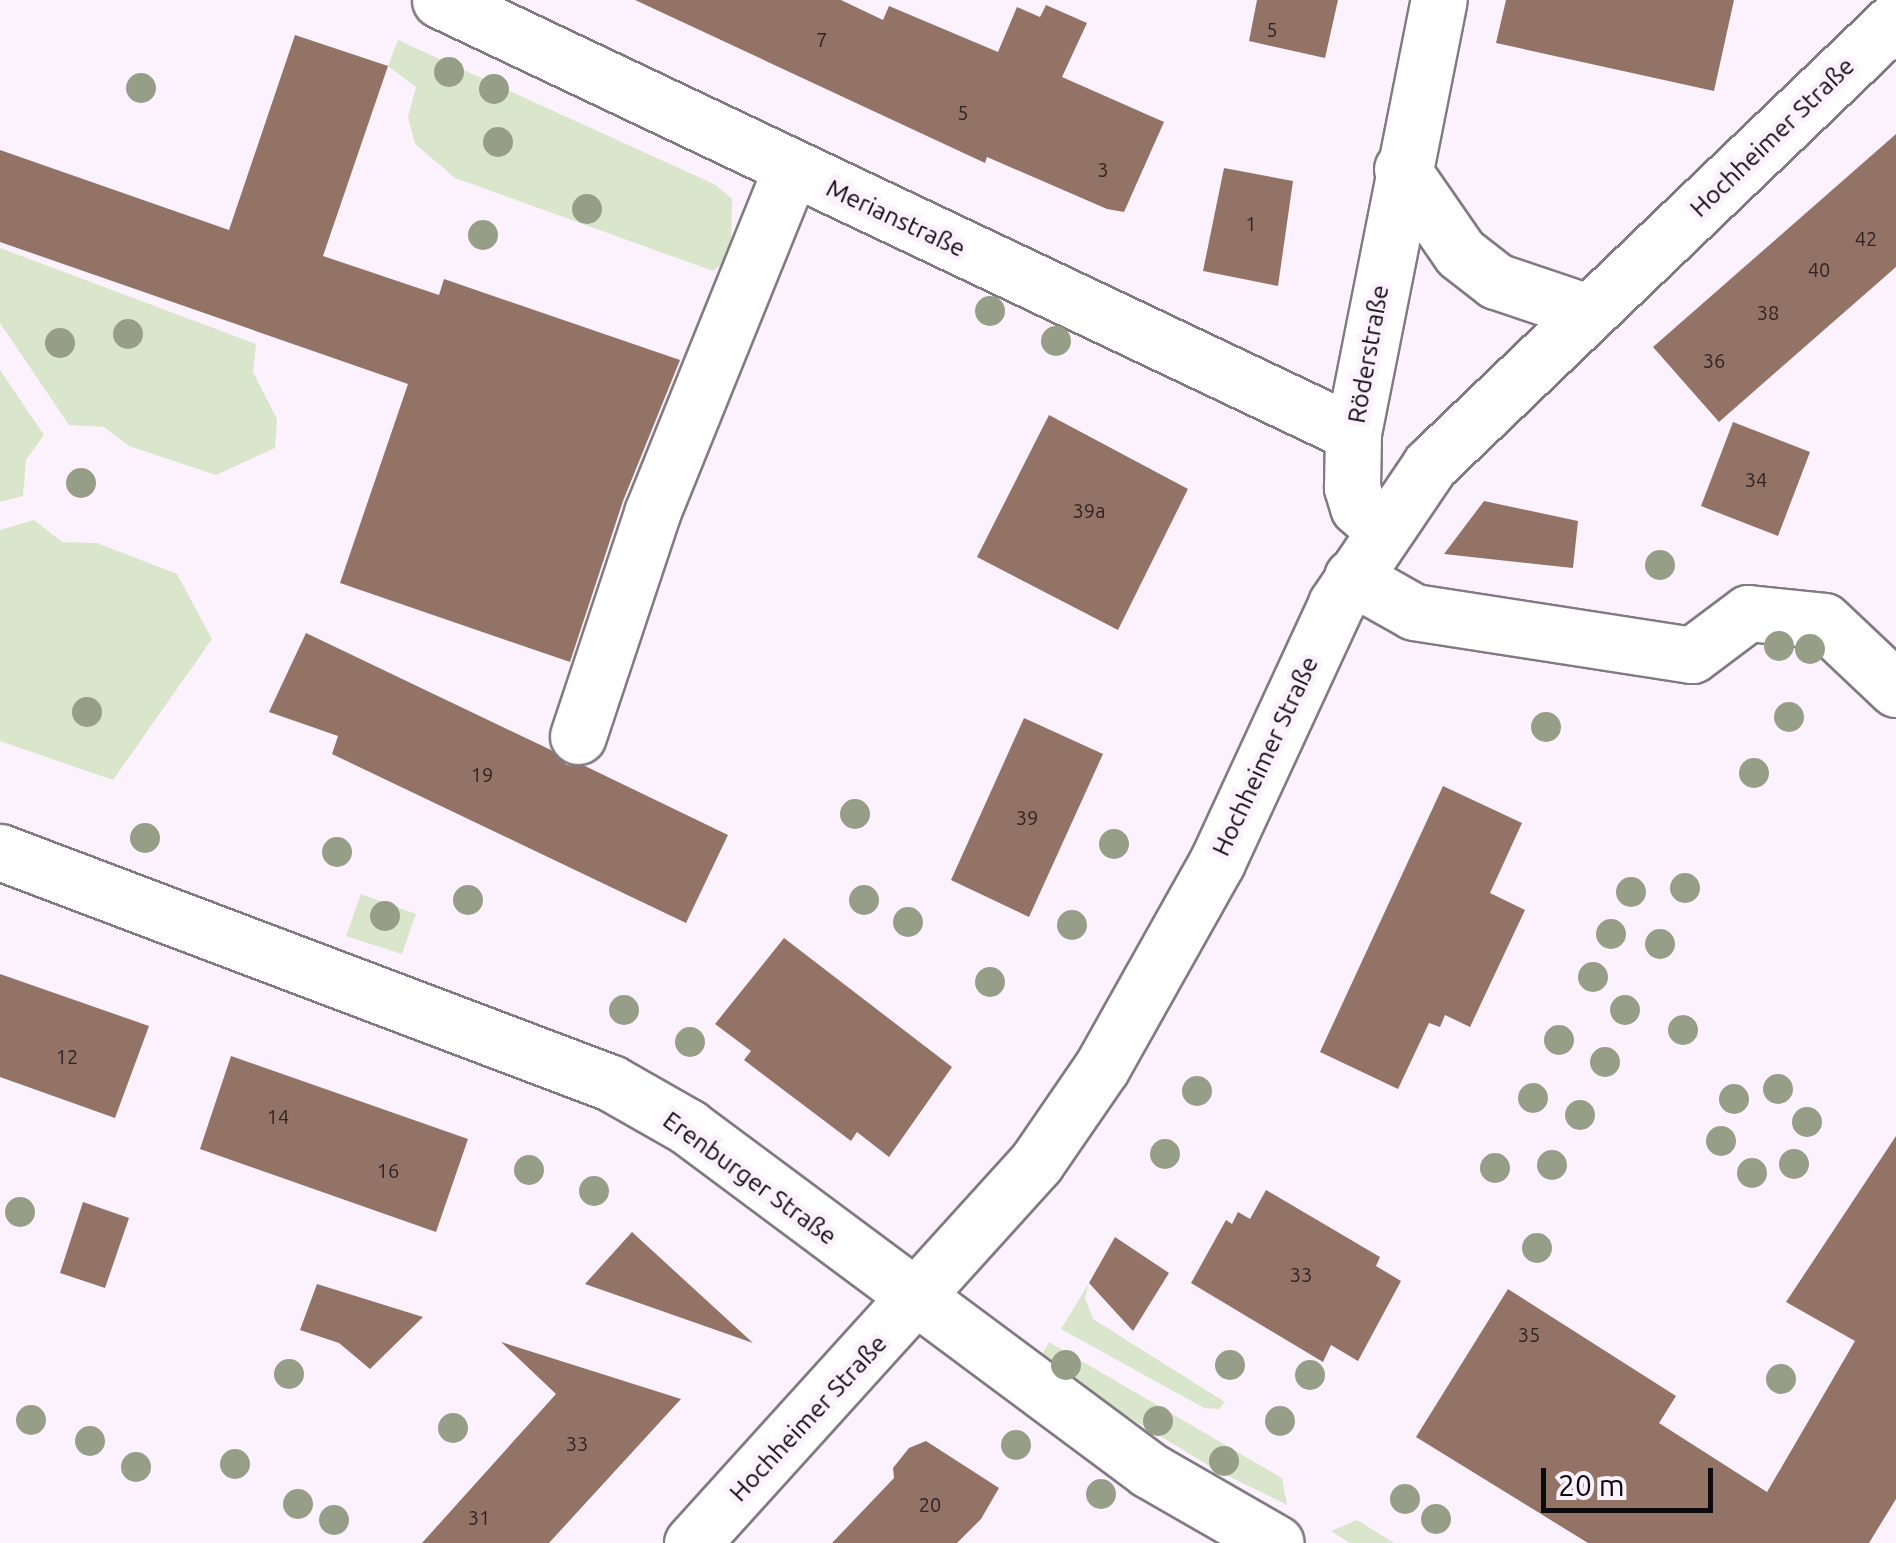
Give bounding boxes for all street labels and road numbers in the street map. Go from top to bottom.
street label: Hochheimer Straße [1684,51,1860,223]
street label: Merianstraße [822,173,970,263]
street label: Röderstraße [1341,283,1395,425]
street label: Hochheimer Straße [1206,651,1324,861]
street label: Erenburger Straße [657,1105,843,1251]
street label: Hochheimer Straße [723,1329,893,1507]

